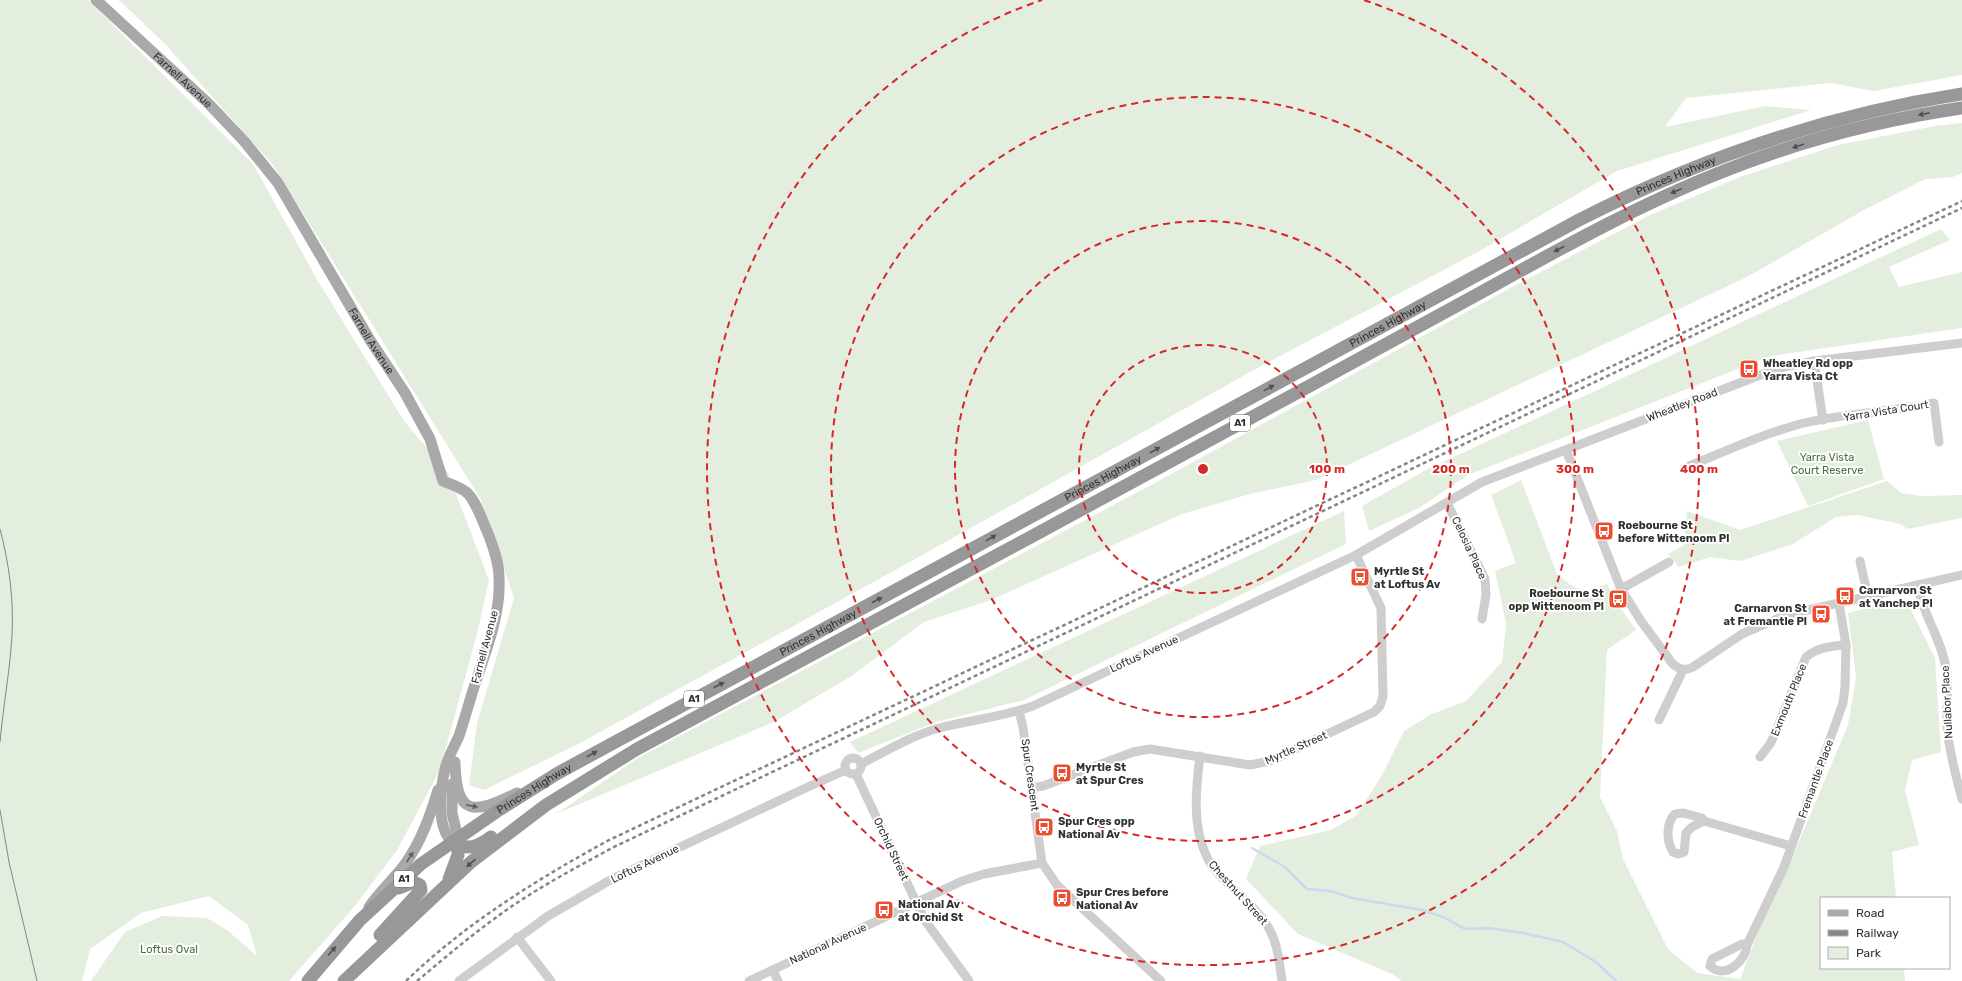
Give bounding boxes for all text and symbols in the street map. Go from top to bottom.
street label: Farnell Avenue [151,50,215,110]
one-way arrow [1917,112,1930,118]
one-way arrow [1791,143,1803,149]
street label: Princes Highway [1634,153,1717,198]
one-way arrow [1670,188,1681,194]
one-way arrow [1554,246,1565,253]
street label: Princes Highway [1347,298,1428,350]
street label: Farnell Avenue [346,305,397,376]
place label: Wheatley Rd opp Yarra Vista Ct [1763,357,1853,383]
bus stop icon: Wheatley Rd opp Yarra Vista Ct [1738,358,1760,380]
one-way arrow [1263,385,1275,391]
street label: Wheatley Road [1645,385,1719,425]
street label: Yarra Vista Court [1842,398,1930,424]
road number: A1 [1230,415,1250,431]
one-way arrow [1149,446,1161,453]
park label: Yarra Vista Court Reserve [1791,451,1863,477]
street label: Princes Highway [1062,452,1143,504]
centre of rings [1196,462,1210,476]
text: 100 m [1309,462,1345,476]
text: 200 m [1432,462,1470,476]
text: 300 m [1556,462,1594,476]
text: 400 m [1680,462,1718,476]
street label: Celosia Place [1449,515,1489,581]
place label: Roebourne St before Wittenoom Pl [1618,519,1729,545]
bus stop icon: Roebourne St before Wittenoom Pl [1593,520,1615,542]
one-way arrow [985,535,997,542]
place label: Myrtle St at Loftus Av [1374,565,1441,591]
bus stop icon: Myrtle St at Loftus Av [1349,566,1371,588]
place label: Carnarvon St at Yanchep Pl [1859,584,1933,610]
bus stop icon: Carnarvon St at Yanchep Pl [1834,585,1856,607]
place label: Roebourne St opp Wittenoom Pl [1509,587,1604,613]
bus stop icon: Roebourne St opp Wittenoom Pl [1607,588,1629,610]
one-way arrow [871,597,883,603]
place label: Carnarvon St at Fremantle Pl [1724,602,1807,628]
bus stop icon: Carnarvon St at Fremantle Pl [1810,603,1832,625]
street label: Princes Highway [777,606,859,658]
street label: Farnell Avenue [469,609,501,685]
street label: Loftus Avenue [1108,632,1180,676]
street label: Exmouth Place [1769,662,1809,738]
street label: Nullabor Place [1939,665,1955,739]
one-way arrow [713,682,725,689]
road number: A1 [684,691,704,707]
street label: Myrtle Street [1263,728,1330,767]
street label: Spur Crescent [1018,738,1042,813]
street label: Fremantle Place [1796,738,1836,820]
one-way arrow [587,751,598,758]
street label: Princes Highway [494,760,574,816]
place label: Myrtle St at Spur Cres [1076,761,1144,787]
bus stop icon: Myrtle St at Spur Cres [1051,762,1073,784]
one-way arrow [466,804,478,810]
street label: Orchid Street [871,815,912,883]
place label: Spur Cres opp National Av [1058,815,1135,841]
bus stop icon: Spur Cres opp National Av [1033,816,1055,838]
street label: Loftus Avenue [609,842,681,886]
one-way arrow [406,851,414,862]
one-way arrow [465,858,476,867]
street label: Chestnut Street [1206,858,1271,928]
road number: A1 [394,871,414,887]
place label: Spur Cres before National Av [1076,886,1169,912]
bus stop icon: Spur Cres before National Av [1051,887,1073,909]
legend [1820,897,1950,969]
place label: National Av at Orchid St [898,898,963,924]
bus stop icon: National Av at Orchid St [873,899,895,921]
text: Road [1856,906,1884,920]
street label: National Avenue [788,921,868,967]
text: Railway [1856,926,1899,940]
park label: Loftus Oval [140,943,198,956]
one-way arrow [328,946,337,956]
text: Park [1856,946,1882,960]

